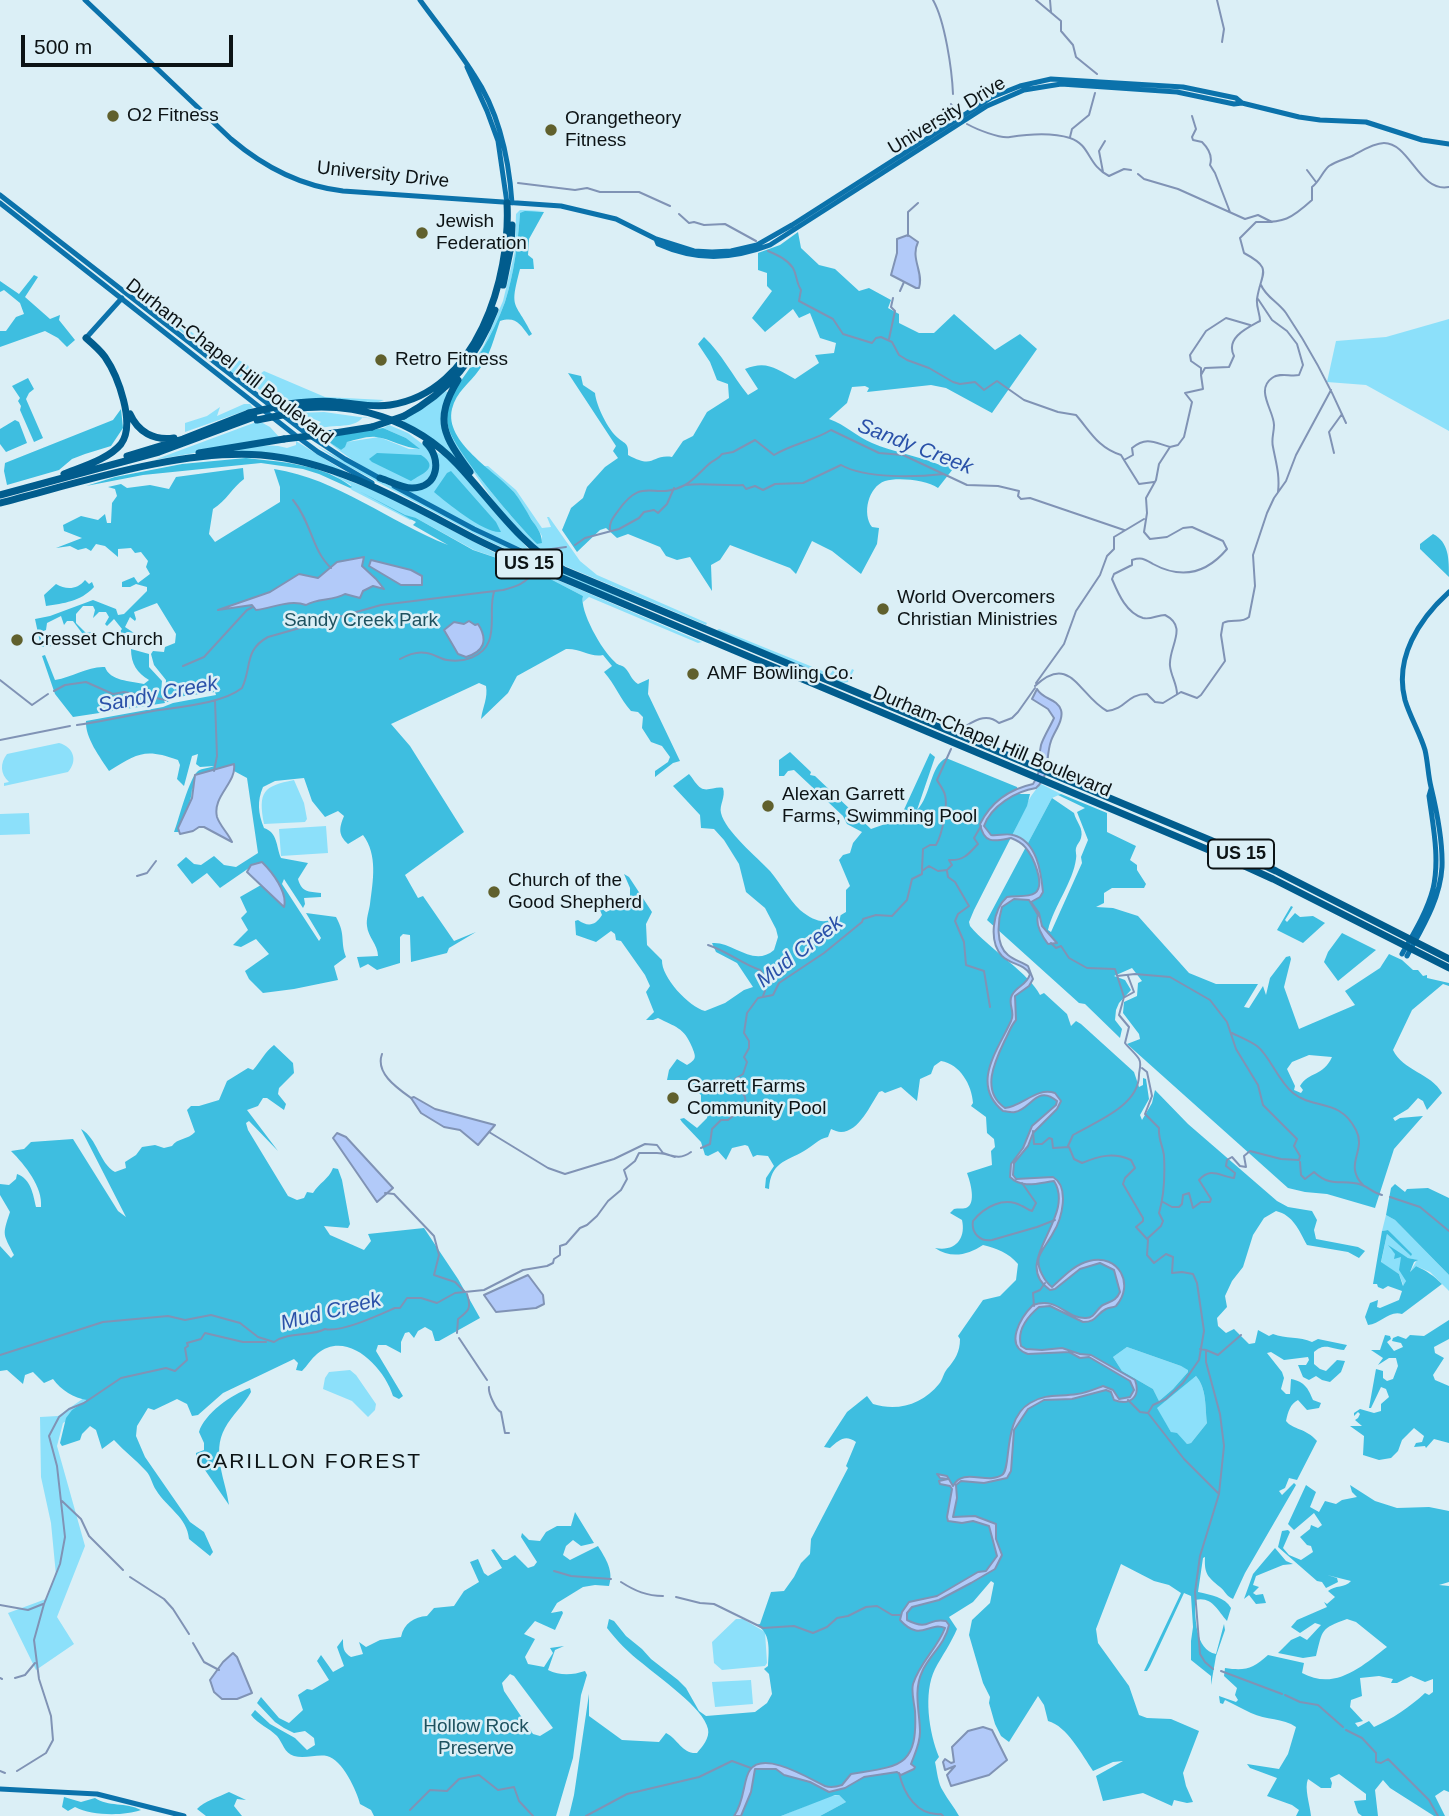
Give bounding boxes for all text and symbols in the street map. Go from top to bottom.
scale bar [24,21,236,65]
text: 500 m [34,35,92,58]
street label: University Drive [884,72,1010,160]
place label: O2 Fitness [127,105,219,127]
marker: O2 Fitness [105,108,121,124]
place label: Orangetheory Fitness [565,108,681,152]
marker: Orangetheory Fitness [543,122,559,138]
street label: University Drive [316,157,450,193]
place label: Jewish Federation [436,211,527,255]
marker: Jewish Federation [414,225,430,241]
street label: Durham-Chapel Hill Boulevard [121,274,337,450]
place label: Retro Fitness [395,349,508,371]
marker: Retro Fitness [373,352,389,368]
water label: Sandy Creek [854,413,976,481]
road number: US 15 [496,550,562,578]
place label: World Overcomers Christian Ministries [897,587,1057,631]
marker: World Overcomers Christian Ministries [875,601,891,617]
park label: Sandy Creek Park [284,610,438,632]
place label: Cresset Church [31,629,163,651]
marker: Cresset Church [9,632,25,648]
place label: AMF Bowling Co. [707,663,854,685]
marker: AMF Bowling Co. [685,666,701,682]
water label: Sandy Creek [96,671,220,719]
street label: Durham-Chapel Hill Boulevard [869,681,1115,803]
place label: Alexan Garrett Farms, Swimming Pool [782,784,977,828]
marker: Alexan Garrett Farms, Swimming Pool [760,798,776,814]
road number: US 15 [1208,840,1274,868]
place label: Church of the Good Shepherd [508,870,642,914]
marker: Church of the Good Shepherd [486,884,502,900]
water label: Mud Creek [752,910,848,994]
place label: Garrett Farms Community Pool [687,1076,826,1120]
marker: Garrett Farms Community Pool [665,1090,681,1106]
water label: Mud Creek [278,1287,384,1337]
district label: CARILLON FOREST [198,1449,420,1475]
park label: Hollow Rock Preserve [423,1716,529,1760]

